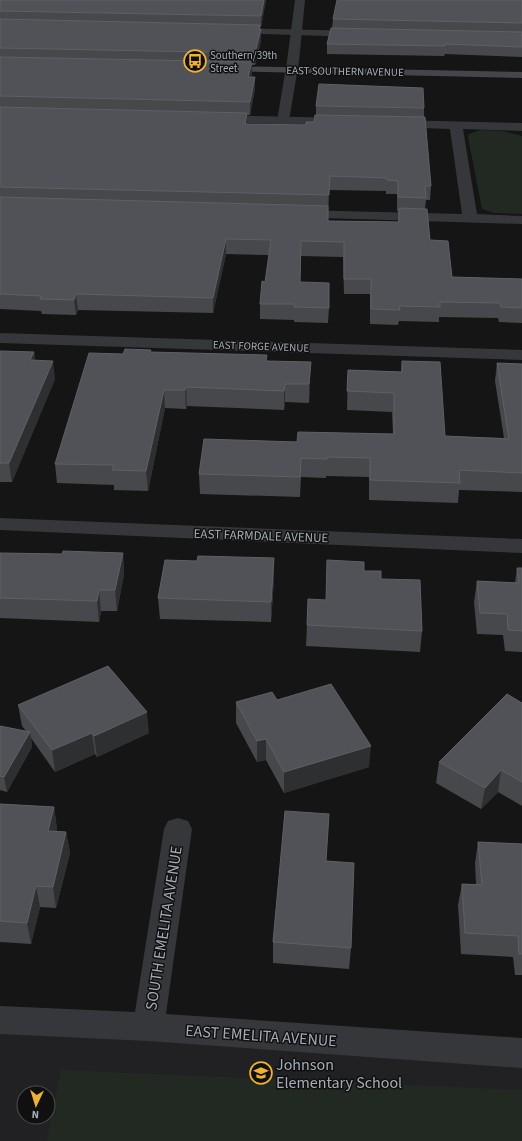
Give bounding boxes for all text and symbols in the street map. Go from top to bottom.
bus stop icon: Southern/39th Street [182,48,208,74]
place label: Southern/39th Street [210,48,277,76]
street label: EAST SOUTHERN AVENUE [286,63,404,80]
street label: EAST FORGE AVENUE [213,337,310,356]
street label: EAST FARMDALE AVENUE [193,525,329,547]
street label: SOUTH EMELITA AVENUE [140,844,188,1012]
street label: EAST EMELITA AVENUE [185,1020,337,1052]
place label: Johnson Elementary School [276,1054,402,1094]
school or university icon: Johnson Elementary School [248,1060,274,1086]
north arrow [16,1085,56,1125]
text: N [31,1107,40,1122]

